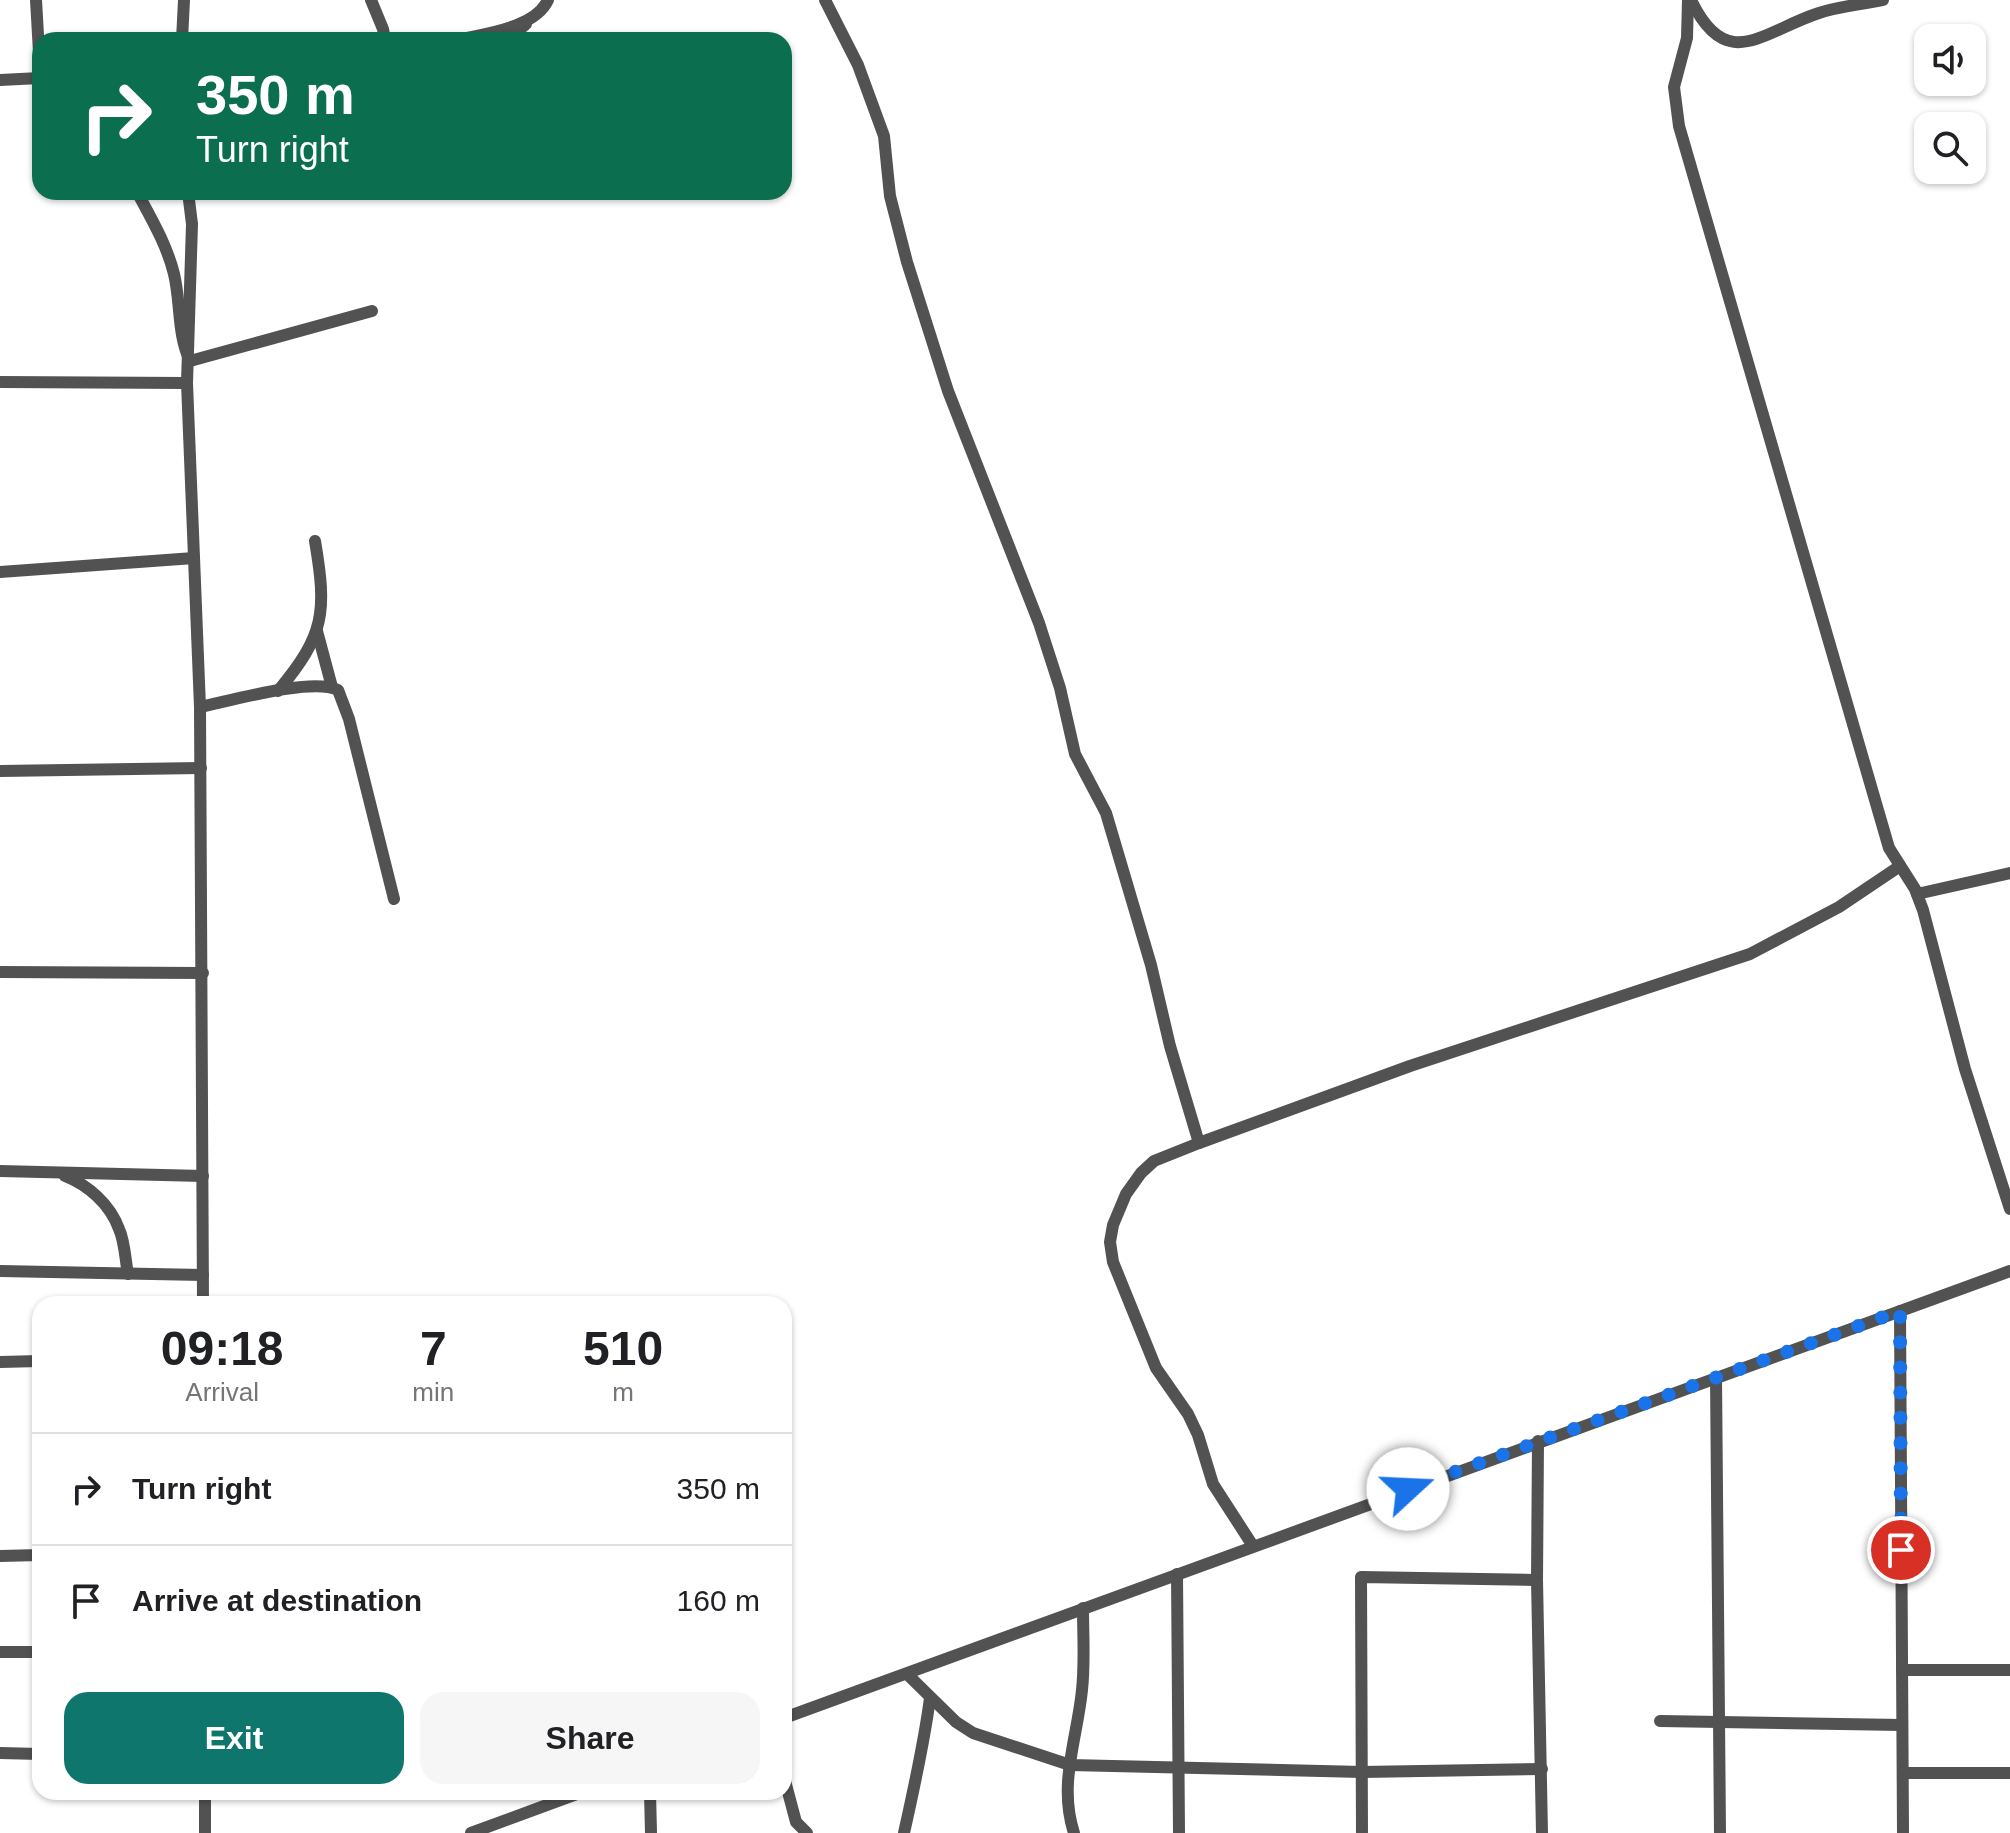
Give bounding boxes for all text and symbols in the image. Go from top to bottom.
map controls [1914,24,1986,184]
button: sound [1914,24,1986,96]
text: 350 m [196,63,355,126]
icon: right [64,64,168,168]
button: search [1914,112,1986,184]
text: Turn right [196,129,349,170]
text: 09:18 [161,1322,284,1375]
text: 7 [420,1322,447,1375]
text: 510 [583,1322,663,1375]
text: Arrival [185,1377,259,1407]
text: min [412,1377,454,1407]
text: m [612,1377,634,1407]
position arrow [1366,1447,1450,1531]
icon: right [64,1467,108,1511]
text: Turn right [132,1472,271,1505]
text: 350 m [677,1472,760,1505]
pin [1867,1516,1935,1584]
icon: arrive [1879,1528,1923,1572]
icon: arrive [64,1579,108,1623]
text: Arrive at destination [132,1584,422,1617]
text: 160 m [677,1584,760,1617]
button: Exit [64,1692,404,1784]
button: Share [420,1692,760,1784]

